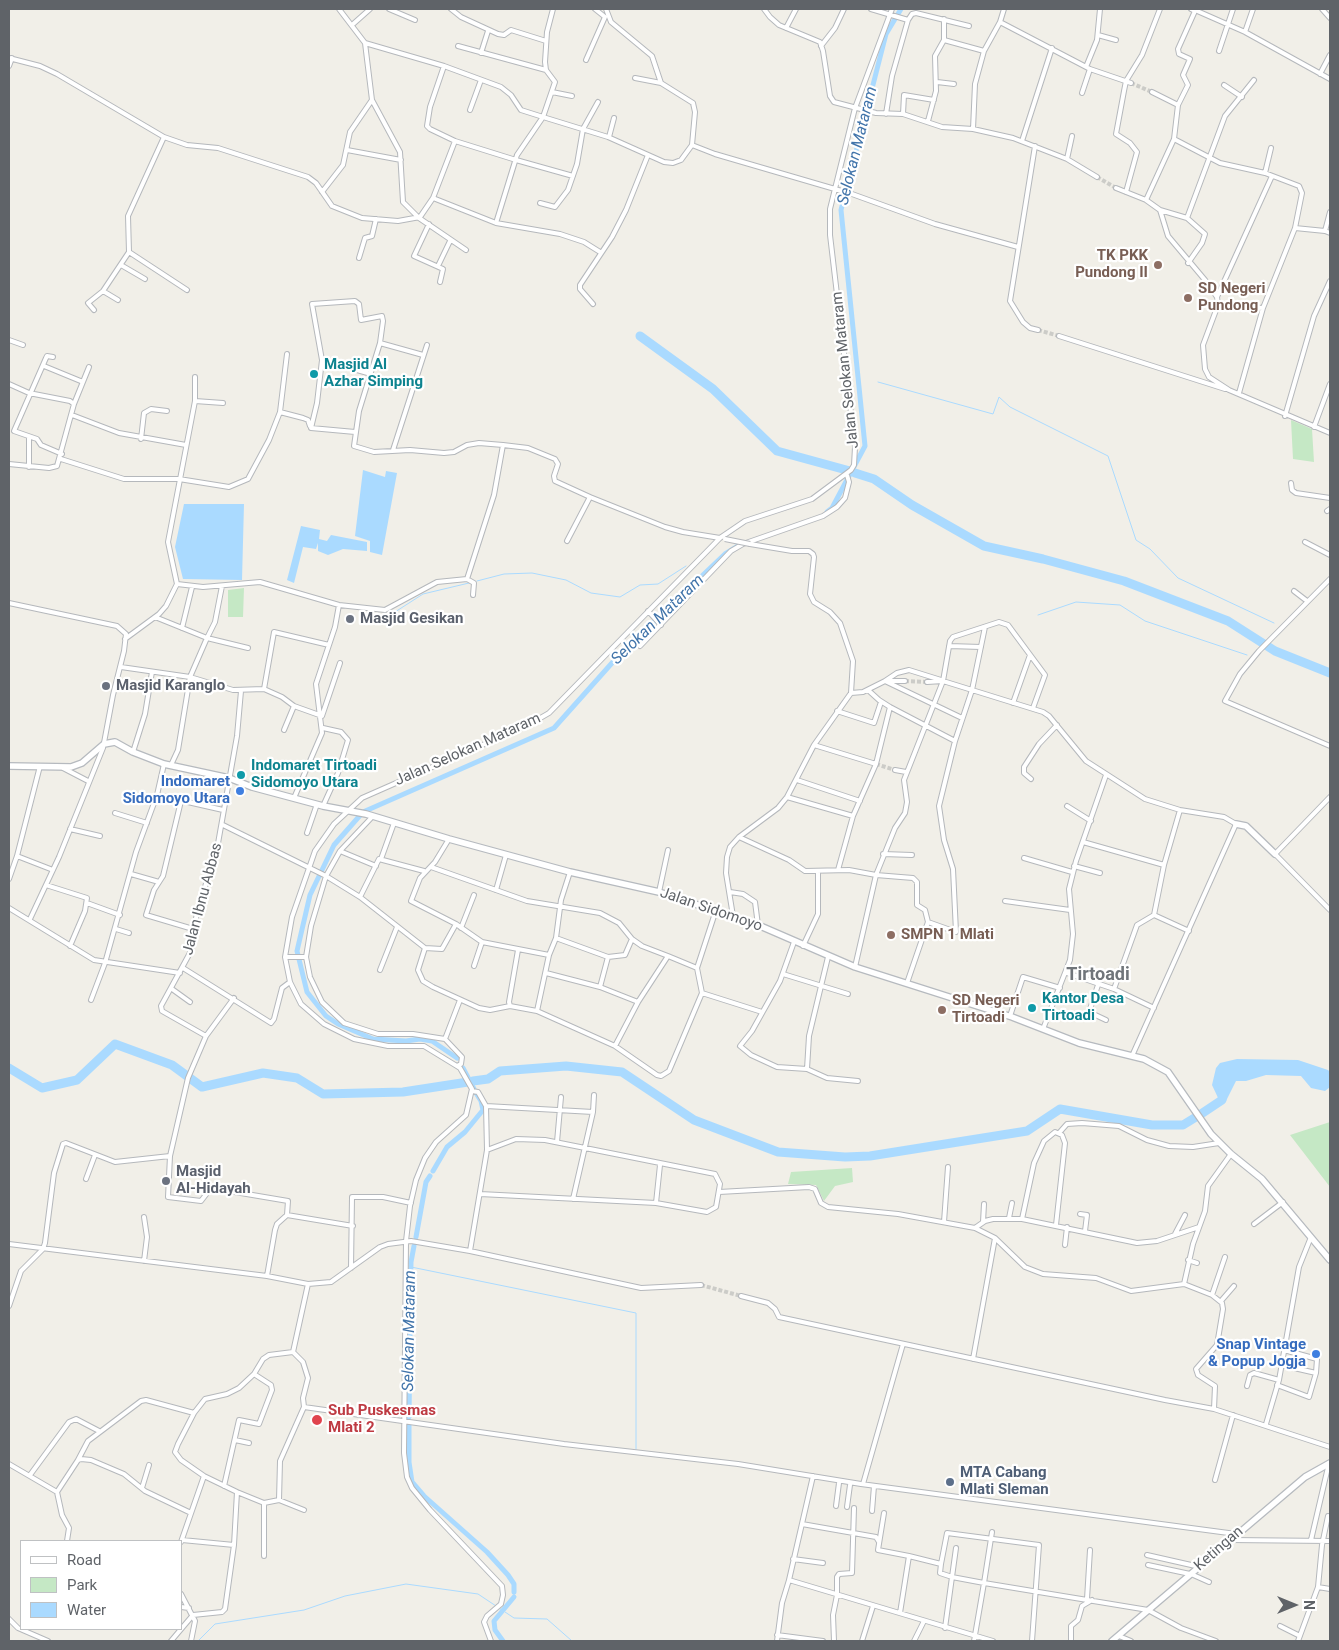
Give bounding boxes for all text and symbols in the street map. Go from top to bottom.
water label: Selokan Mataram [834,85,882,207]
place label: TK PKK Pundong II [1075,247,1148,282]
marker: TK PKK Pundong II [1152,259,1164,271]
place label: SD Negeri Pundong [1198,280,1266,315]
street label: Jalan Selokan Mataram [829,291,863,449]
marker: SD Negeri Pundong [1182,292,1194,304]
place label: Masjid Al Azhar Simping [324,356,423,391]
marker: Masjid Al Azhar Simping [308,368,320,380]
water label: Selokan Mataram [608,571,708,669]
place label: Masjid Gesikan [360,610,463,628]
marker: Masjid Gesikan [344,613,356,625]
place label: Masjid Karanglo [116,677,225,695]
marker: Masjid Karanglo [100,680,112,692]
street label: Jalan Selokan Mataram [392,710,544,790]
place label: Indomaret Tirtoadi Sidomoyo Utara [251,757,377,792]
marker: Indomaret Tirtoadi Sidomoyo Utara [235,769,247,781]
place label: Indomaret Sidomoyo Utara [123,773,230,808]
marker: Indomaret Sidomoyo Utara [234,785,246,797]
street label: Jalan Ibnu Abbas [179,841,227,957]
street label: Jalan Sidomoyo [658,884,764,936]
place label: SMPN 1 Mlati [901,926,994,944]
marker: SMPN 1 Mlati [885,929,897,941]
district label: Tirtoadi [1066,964,1130,986]
place label: Kantor Desa Tirtoadi [1042,990,1124,1025]
place label: SD Negeri Tirtoadi [952,992,1020,1027]
marker: Kantor Desa Tirtoadi [1026,1002,1038,1014]
marker: SD Negeri Tirtoadi [936,1004,948,1016]
place label: Masjid Al-Hidayah [176,1163,251,1198]
marker: Masjid Al-Hidayah [160,1175,172,1187]
water label: Selokan Mataram [399,1270,421,1392]
place label: Snap Vintage & Popup Jogja [1208,1336,1306,1371]
marker: Snap Vintage & Popup Jogja [1310,1348,1322,1360]
place label: Sub Puskesmas Mlati 2 [328,1402,436,1437]
marker: Sub Puskesmas Mlati 2 [310,1413,324,1427]
place label: MTA Cabang Mlati Sleman [960,1464,1049,1499]
marker: MTA Cabang Mlati Sleman [944,1476,956,1488]
street label: Ketingan [1191,1523,1247,1575]
legend [20,1540,182,1630]
text: Road [67,1551,101,1569]
text: Park [67,1576,97,1594]
north arrow [1269,1580,1319,1630]
text: N [1301,1600,1317,1610]
text: Water [67,1601,106,1619]

